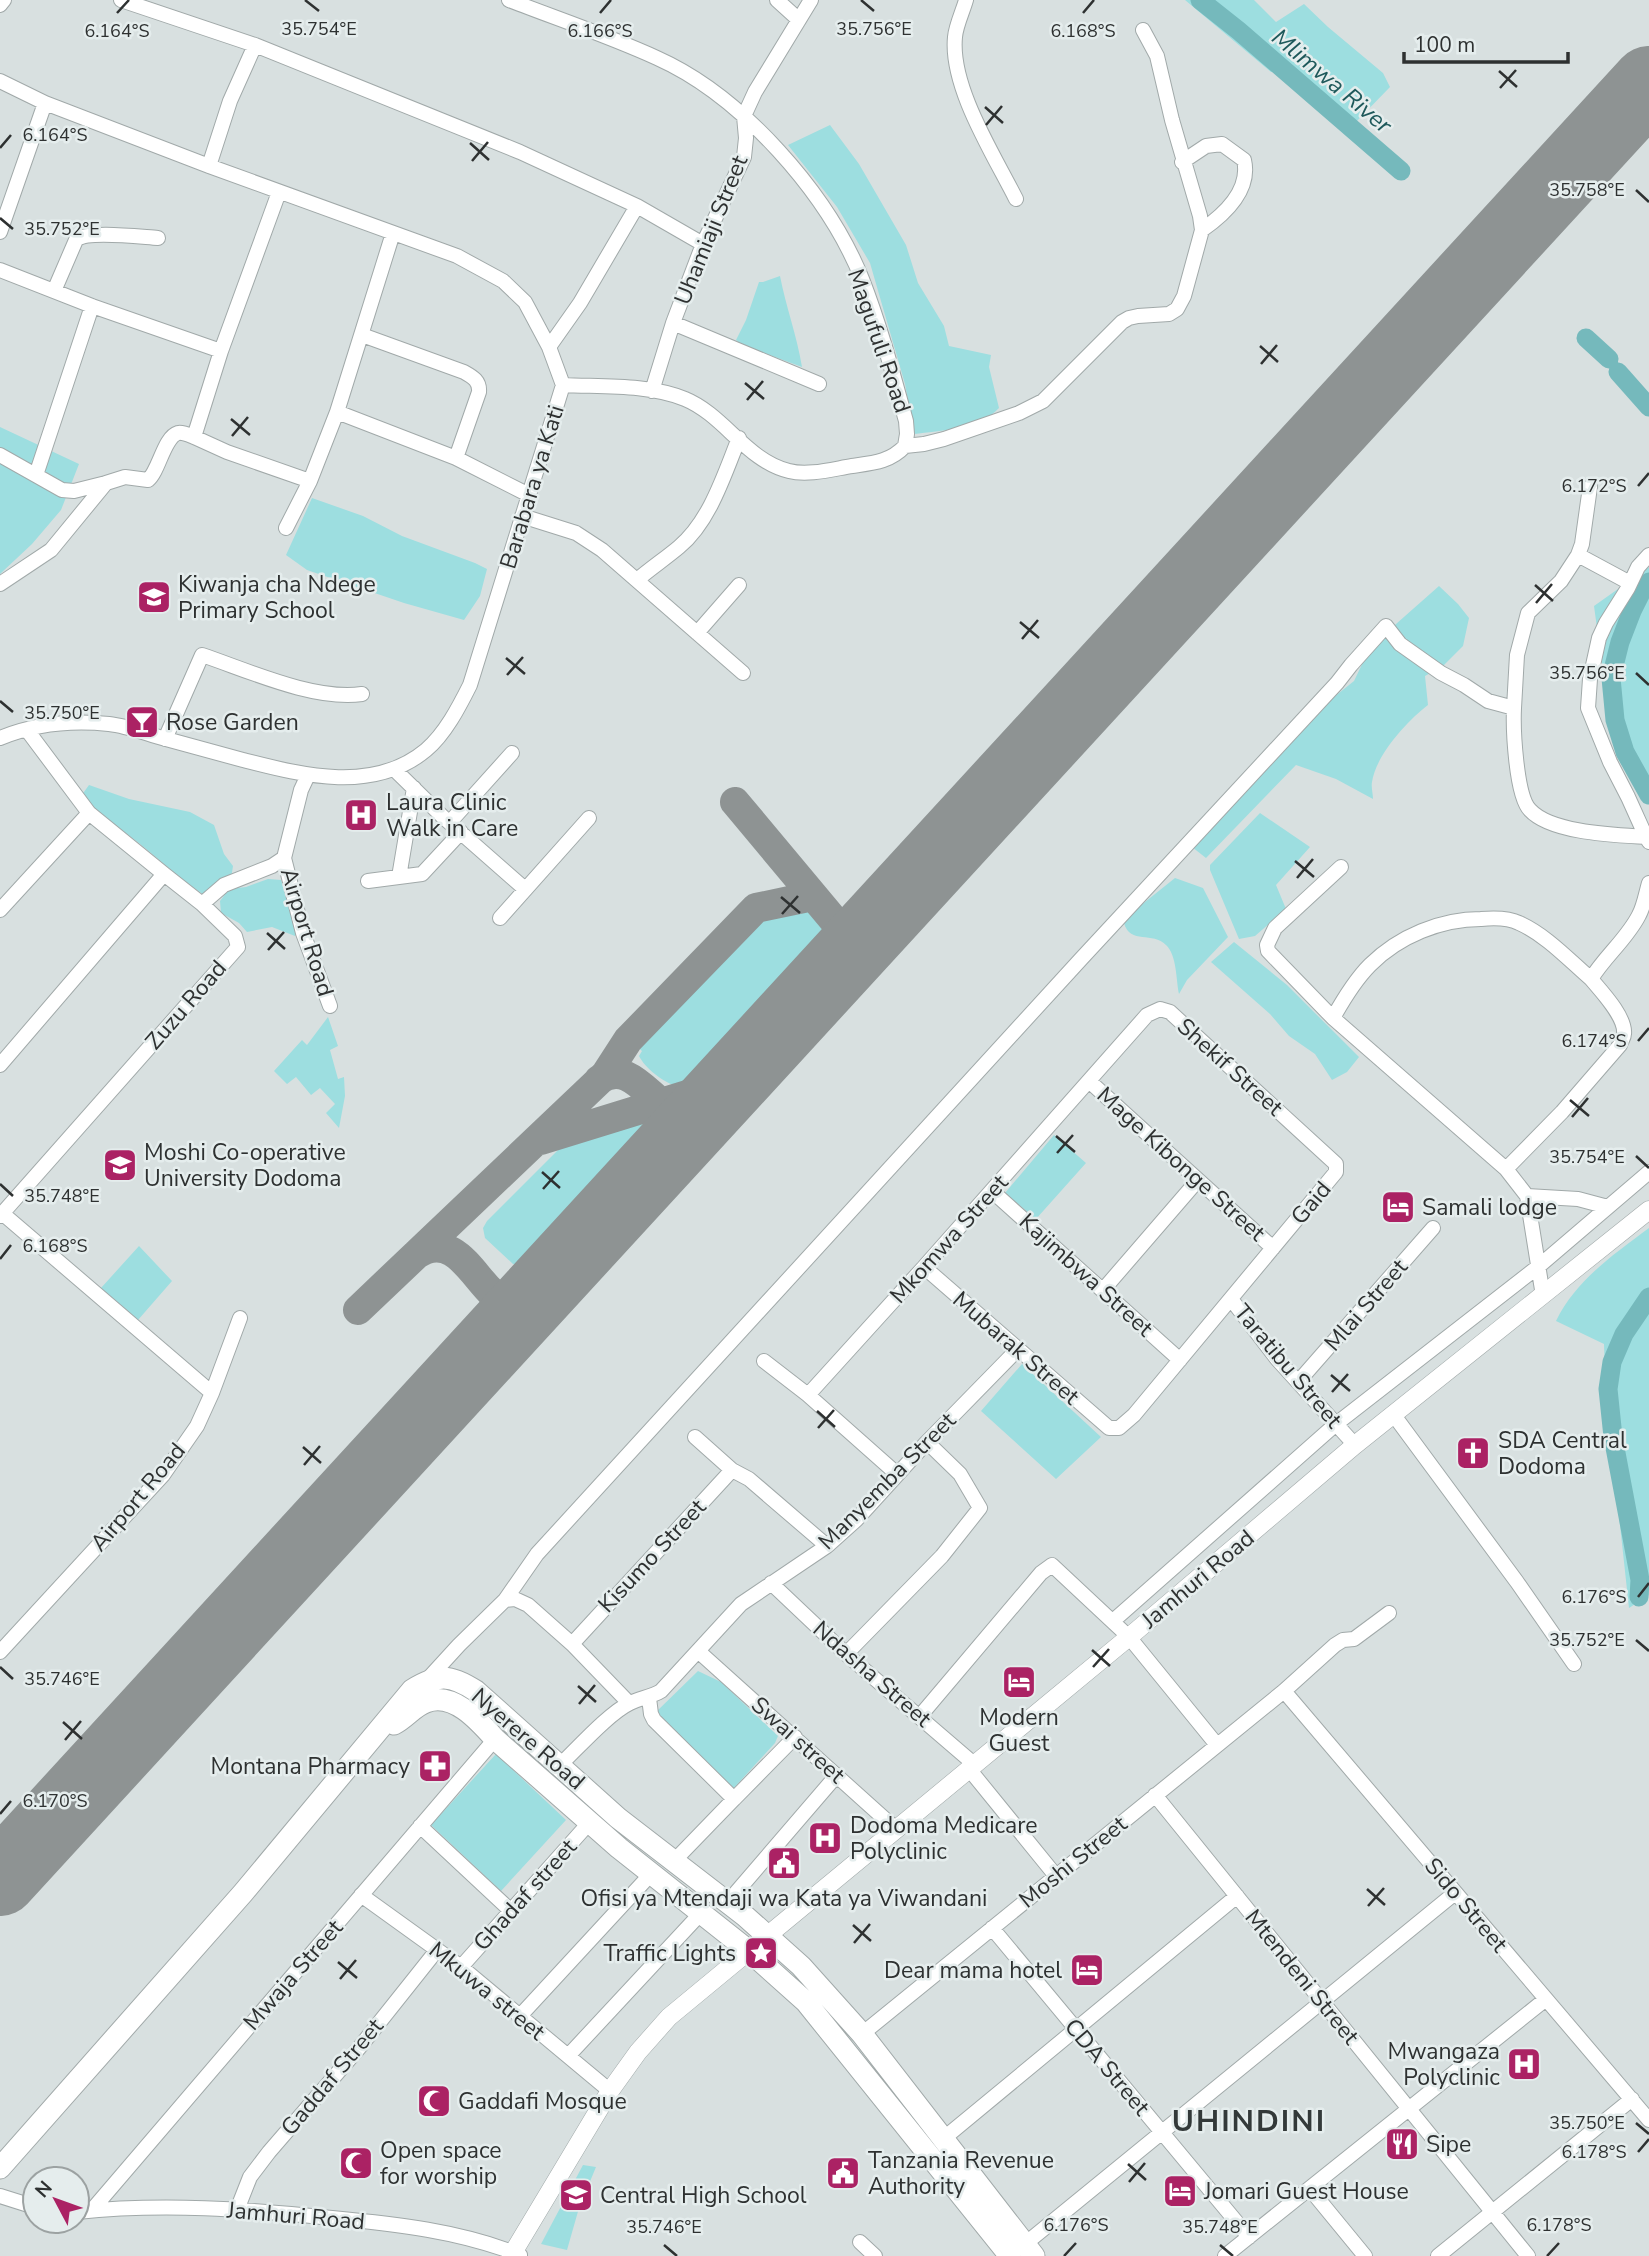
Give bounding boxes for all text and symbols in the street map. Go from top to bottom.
text: 35.754°E [281,17,357,41]
text: 35.756°E [836,17,912,41]
text: 6.164°S [84,19,150,43]
text: 6.166°S [567,19,633,43]
text: 6.168°S [1050,19,1116,43]
water label: Mlimwa River [1265,21,1400,142]
scale bar [1404,21,1568,65]
text: 100 m [1414,31,1475,59]
text: 6.164°S [22,123,88,147]
street label: Uhamiaji Street [667,150,755,309]
text: 35.758°E [1549,178,1625,202]
text: 35.752°E [24,217,100,241]
street label: Magufuli Road [840,265,918,417]
street label: Barabara ya Kati [492,401,572,573]
text: 6.172°S [1561,474,1627,498]
place label: Kiwanja cha Ndege Primary School [178,569,376,626]
school or university icon: Kiwanja cha Ndege Primary School [135,578,173,616]
text: 35.756°E [1549,661,1625,685]
text: 35.750°E [24,701,100,725]
bar icon: Rose Garden [123,703,161,741]
place label: Rose Garden [166,707,299,738]
place label: Laura Clinic Walk in Care [386,787,518,844]
hospital icon: Laura Clinic Walk in Care [342,796,380,834]
street label: Airport Road [273,864,341,1000]
street label: Zuzu Road [138,954,234,1056]
street label: Shekif Street [1170,1011,1290,1124]
text: 6.174°S [1561,1029,1627,1053]
street label: Mage Kibonge Street [1090,1080,1273,1249]
place label: Moshi Co-operative University Dodoma [144,1137,346,1194]
text: 35.754°E [1549,1145,1625,1169]
school or university icon: Moshi Co-operative University Dodoma [101,1146,139,1184]
street label: Mkomwa Street [883,1167,1016,1310]
street label: Gaid [1284,1175,1338,1231]
text: 35.748°E [24,1184,100,1208]
hotel icon: Samali lodge [1379,1188,1417,1226]
place label: Samali lodge [1422,1192,1557,1223]
street label: Kajimbwa Street [1012,1207,1160,1344]
text: 6.168°S [22,1234,88,1258]
street label: Mlai Street [1317,1252,1415,1358]
street label: Mubarak Street [946,1284,1087,1412]
street label: Taratibu Street [1227,1297,1350,1435]
street label: Manyemba Street [811,1405,963,1557]
place label: SDA Central Dodoma [1498,1425,1627,1482]
church icon: SDA Central Dodoma [1454,1434,1492,1472]
street label: Airport Road [83,1436,193,1558]
street label: Kisumo Street [591,1492,713,1620]
street label: Jamhuri Road [1134,1523,1261,1636]
text: 6.176°S [1561,1585,1627,1609]
street label: Ndasha Street [806,1614,939,1735]
text: 35.752°E [1549,1628,1625,1652]
hotel icon: Modern Guest [1000,1663,1038,1701]
text: 35.746°E [24,1667,100,1691]
street label: Nyerere Road [465,1681,591,1797]
street label: Swai street [744,1690,852,1791]
place label: Modern Guest [979,1702,1059,1759]
pharmacy icon: Montana Pharmacy [416,1747,454,1785]
place label: Montana Pharmacy [211,1751,410,1782]
text: 6.170°S [22,1789,88,1813]
street label: Moshi Street [1013,1808,1134,1915]
place label: Dodoma Medicare Polyclinic [850,1810,1038,1867]
hospital icon: Dodoma Medicare Polyclinic [806,1819,844,1857]
street label: Ghadaf street [466,1832,584,1958]
public building icon: Ofisi ya Mtendaji wa Kata ya Viwandani [765,1844,803,1882]
street label: Sido Street [1417,1851,1515,1959]
place label: Ofisi ya Mtendaji wa Kata ya Viwandani [581,1883,987,1914]
street label: Mtendeni Street [1238,1903,1367,2052]
street label: Mwaja Street [236,1912,350,2037]
place icon: Traffic Lights [742,1934,780,1972]
street label: Mkuwa street [422,1935,552,2048]
place label: Traffic Lights [603,1938,736,1969]
hotel icon: Dear mama hotel [1068,1951,1106,1989]
place label: Dear mama hotel [884,1955,1062,1986]
street label: Gaddaf Street [274,2011,391,2142]
street label: CDA Street [1057,2012,1157,2123]
place label: Mwangaza Polyclinic [1388,2036,1500,2093]
hospital icon: Mwangaza Polyclinic [1505,2045,1543,2083]
mosque icon: Gaddafi Mosque [415,2082,453,2120]
place label: Gaddafi Mosque [458,2086,627,2117]
district label: UHINDINI [1172,2101,1326,2142]
text: 35.750°E [1549,2111,1625,2135]
restaurant icon: Sipe [1383,2125,1421,2163]
place label: Sipe [1426,2129,1471,2160]
place label: Open space for worship [380,2135,502,2192]
text: 6.178°S [1561,2140,1627,2164]
mosque icon: Open space for worship [337,2144,375,2182]
place label: Tanzania Revenue Authority [868,2145,1054,2202]
public building icon: Tanzania Revenue Authority [824,2154,862,2192]
north arrow [21,2165,91,2235]
hotel icon: Jomari Guest House [1161,2172,1199,2210]
text: N [29,2176,58,2203]
school or university icon: Central High School [557,2176,595,2214]
place label: Jomari Guest House [1203,2176,1409,2207]
place label: Central High School [600,2180,807,2211]
street label: Jamhuri Road [225,2194,366,2237]
text: 6.176°S [1043,2213,1109,2237]
text: 6.178°S [1526,2213,1592,2237]
text: 35.746°E [626,2215,702,2239]
text: 35.748°E [1182,2215,1258,2239]

